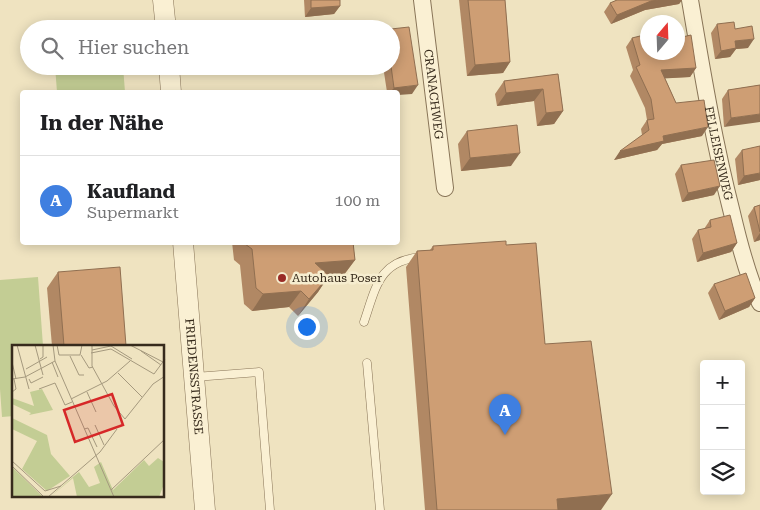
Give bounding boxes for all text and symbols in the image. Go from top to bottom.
north arrow [640,15,685,60]
search box [20,20,400,75]
icon: search [38,34,66,62]
text: Hier suchen [78,36,189,59]
street label: CRANACHWEG [421,48,446,141]
street label: FELLEISENWEG [702,105,736,203]
text: In der Nähe [40,111,163,135]
text: Kaufland [87,180,175,203]
text: A [50,191,62,210]
text: 100 m [334,191,380,210]
text: Supermarkt [87,203,179,222]
place label: Autohaus Poser [292,271,382,285]
marker: Autohaus Poser [276,272,288,284]
your location [294,314,320,340]
street label: FRIEDENSSTRASSE [182,318,206,435]
inset map [12,345,165,498]
map controls [700,360,745,495]
button: + [700,360,745,405]
pin: A [489,394,521,435]
button: − [700,405,745,450]
button: layers [700,450,745,495]

